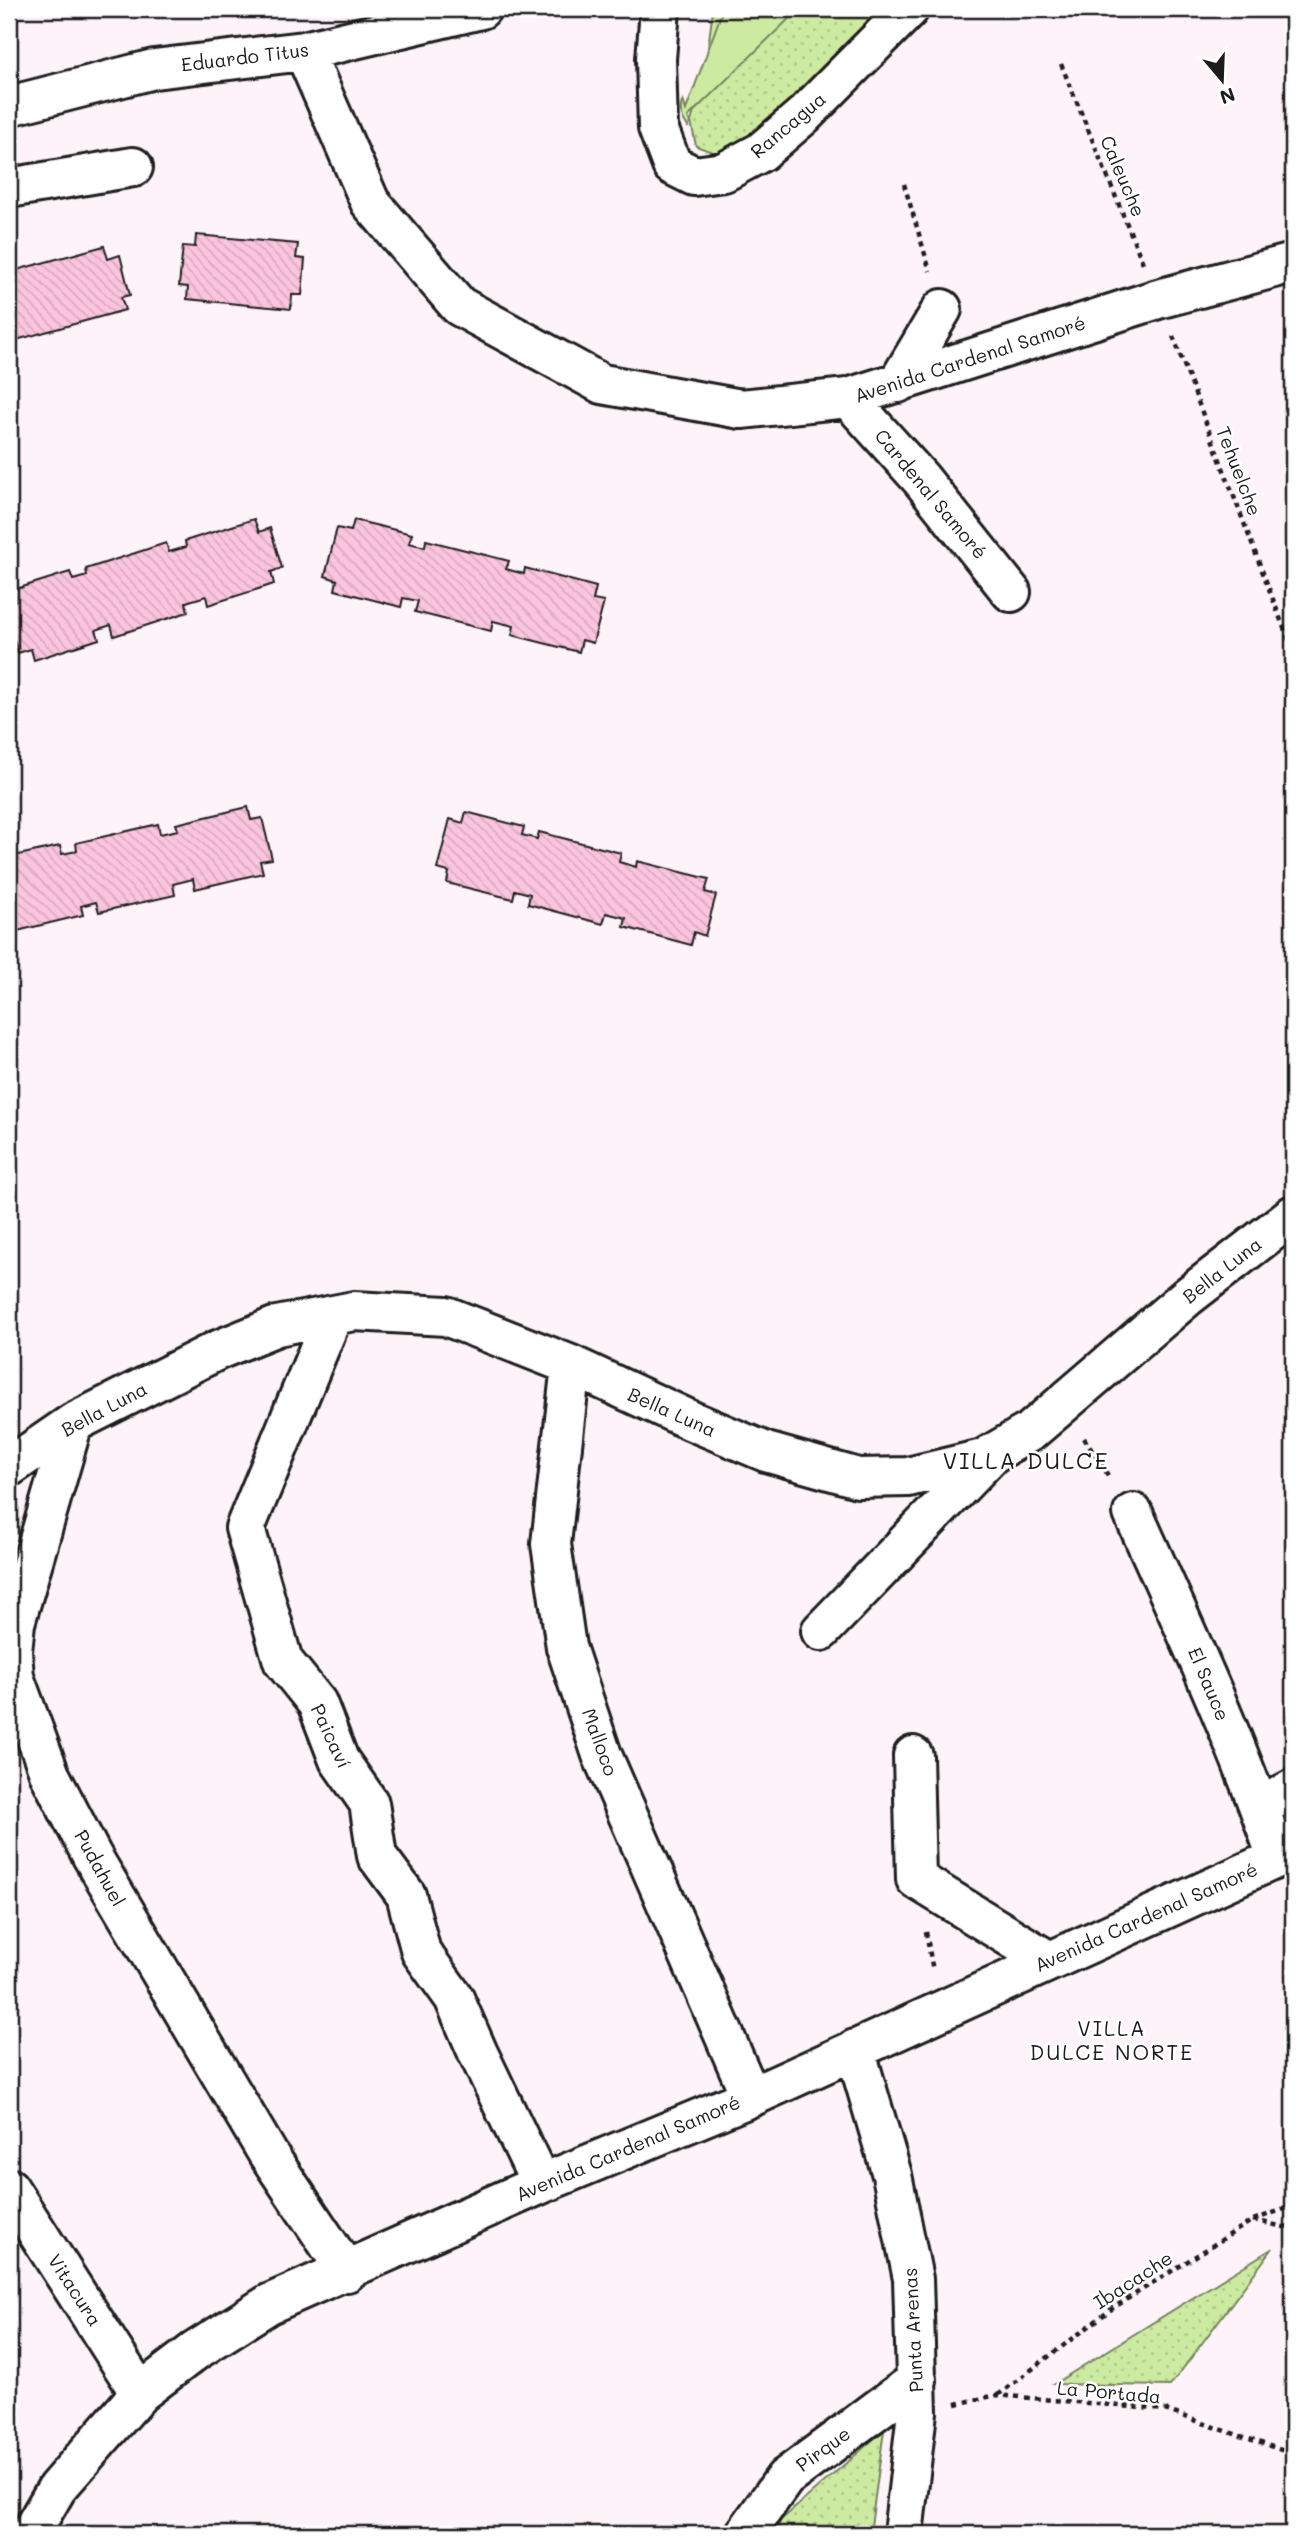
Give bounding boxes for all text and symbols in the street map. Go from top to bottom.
street label: Eduardo Titus [180,36,310,77]
north arrow [1186,46,1256,116]
text: N [1217,82,1239,111]
street label: Rancagua [745,86,830,163]
street label: Caleuche [1095,131,1152,220]
street label: Avenida Cardenal Samoré [851,309,1089,408]
street label: Tehuelche [1211,423,1268,519]
street label: Cardenal Samoré [870,424,993,564]
street label: Bella Luna [1177,1231,1266,1308]
street label: Bella Luna [57,1376,151,1442]
street label: Bella Luna [624,1381,720,1442]
district label: VILLA DULCE [942,1445,1110,1475]
street label: El Sauce [1183,1643,1236,1724]
street label: Paicaví [306,1700,357,1772]
street label: Malloco [577,1705,624,1779]
street label: Pudahuel [69,1825,132,1910]
street label: Avenida Cardenal Samoré [1030,1856,1261,1977]
district label: VILLA DULCE NORTE [1030,2014,1194,2065]
street label: Avenida Cardenal Samoré [512,2089,744,2206]
street label: Ibacache [1089,2245,1177,2314]
street label: Vitacura [43,2249,108,2331]
street label: Punta Arenas [897,2267,928,2393]
street label: La Portada [1056,2374,1162,2409]
street label: Pirque [791,2420,855,2477]

